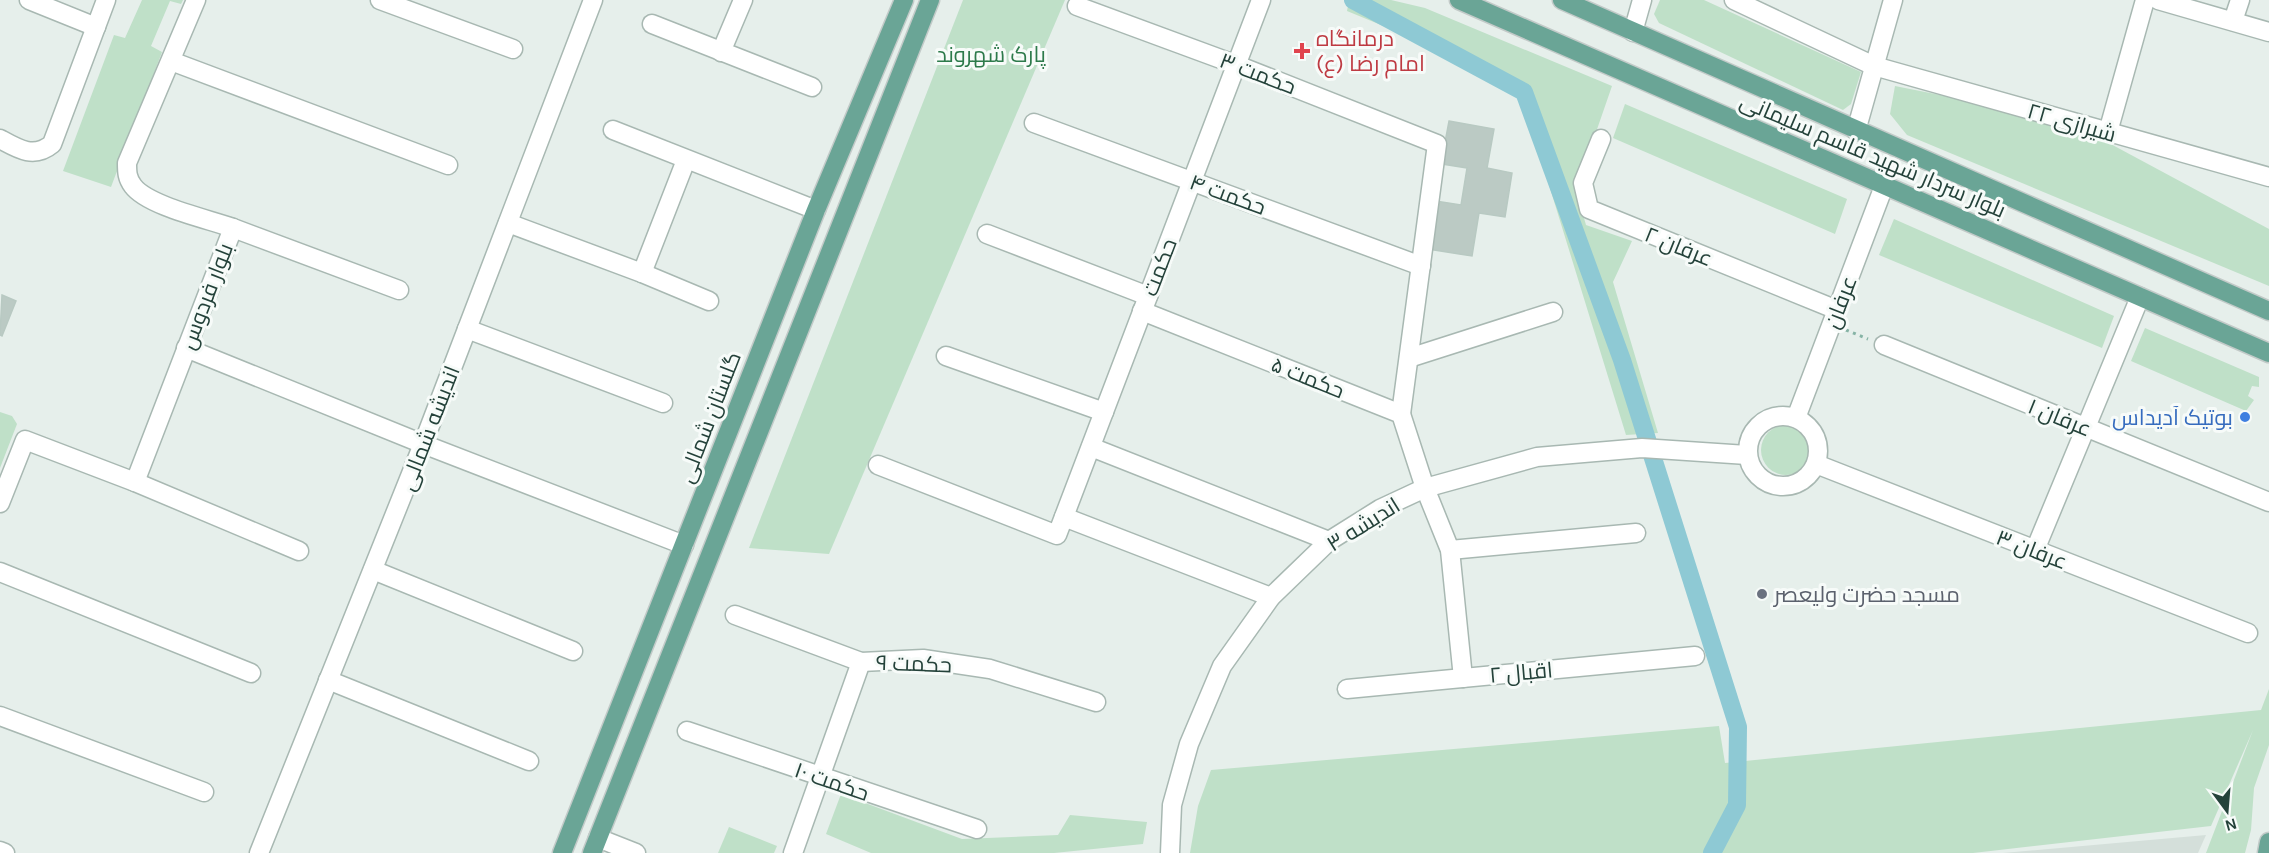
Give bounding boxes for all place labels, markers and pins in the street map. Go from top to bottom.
place label: درمانگاه امام رضا (ع) [1316,26,1425,79]
marker: درمانگاه امام رضا (ع) [1293,42,1311,60]
place label: بوتیک آدیداس [2112,405,2233,431]
marker: بوتیک آدیداس [2238,410,2252,424]
place label: مسجد حضرت ولیعصر [1772,582,1960,608]
marker: مسجد حضرت ولیعصر [1755,587,1769,601]

